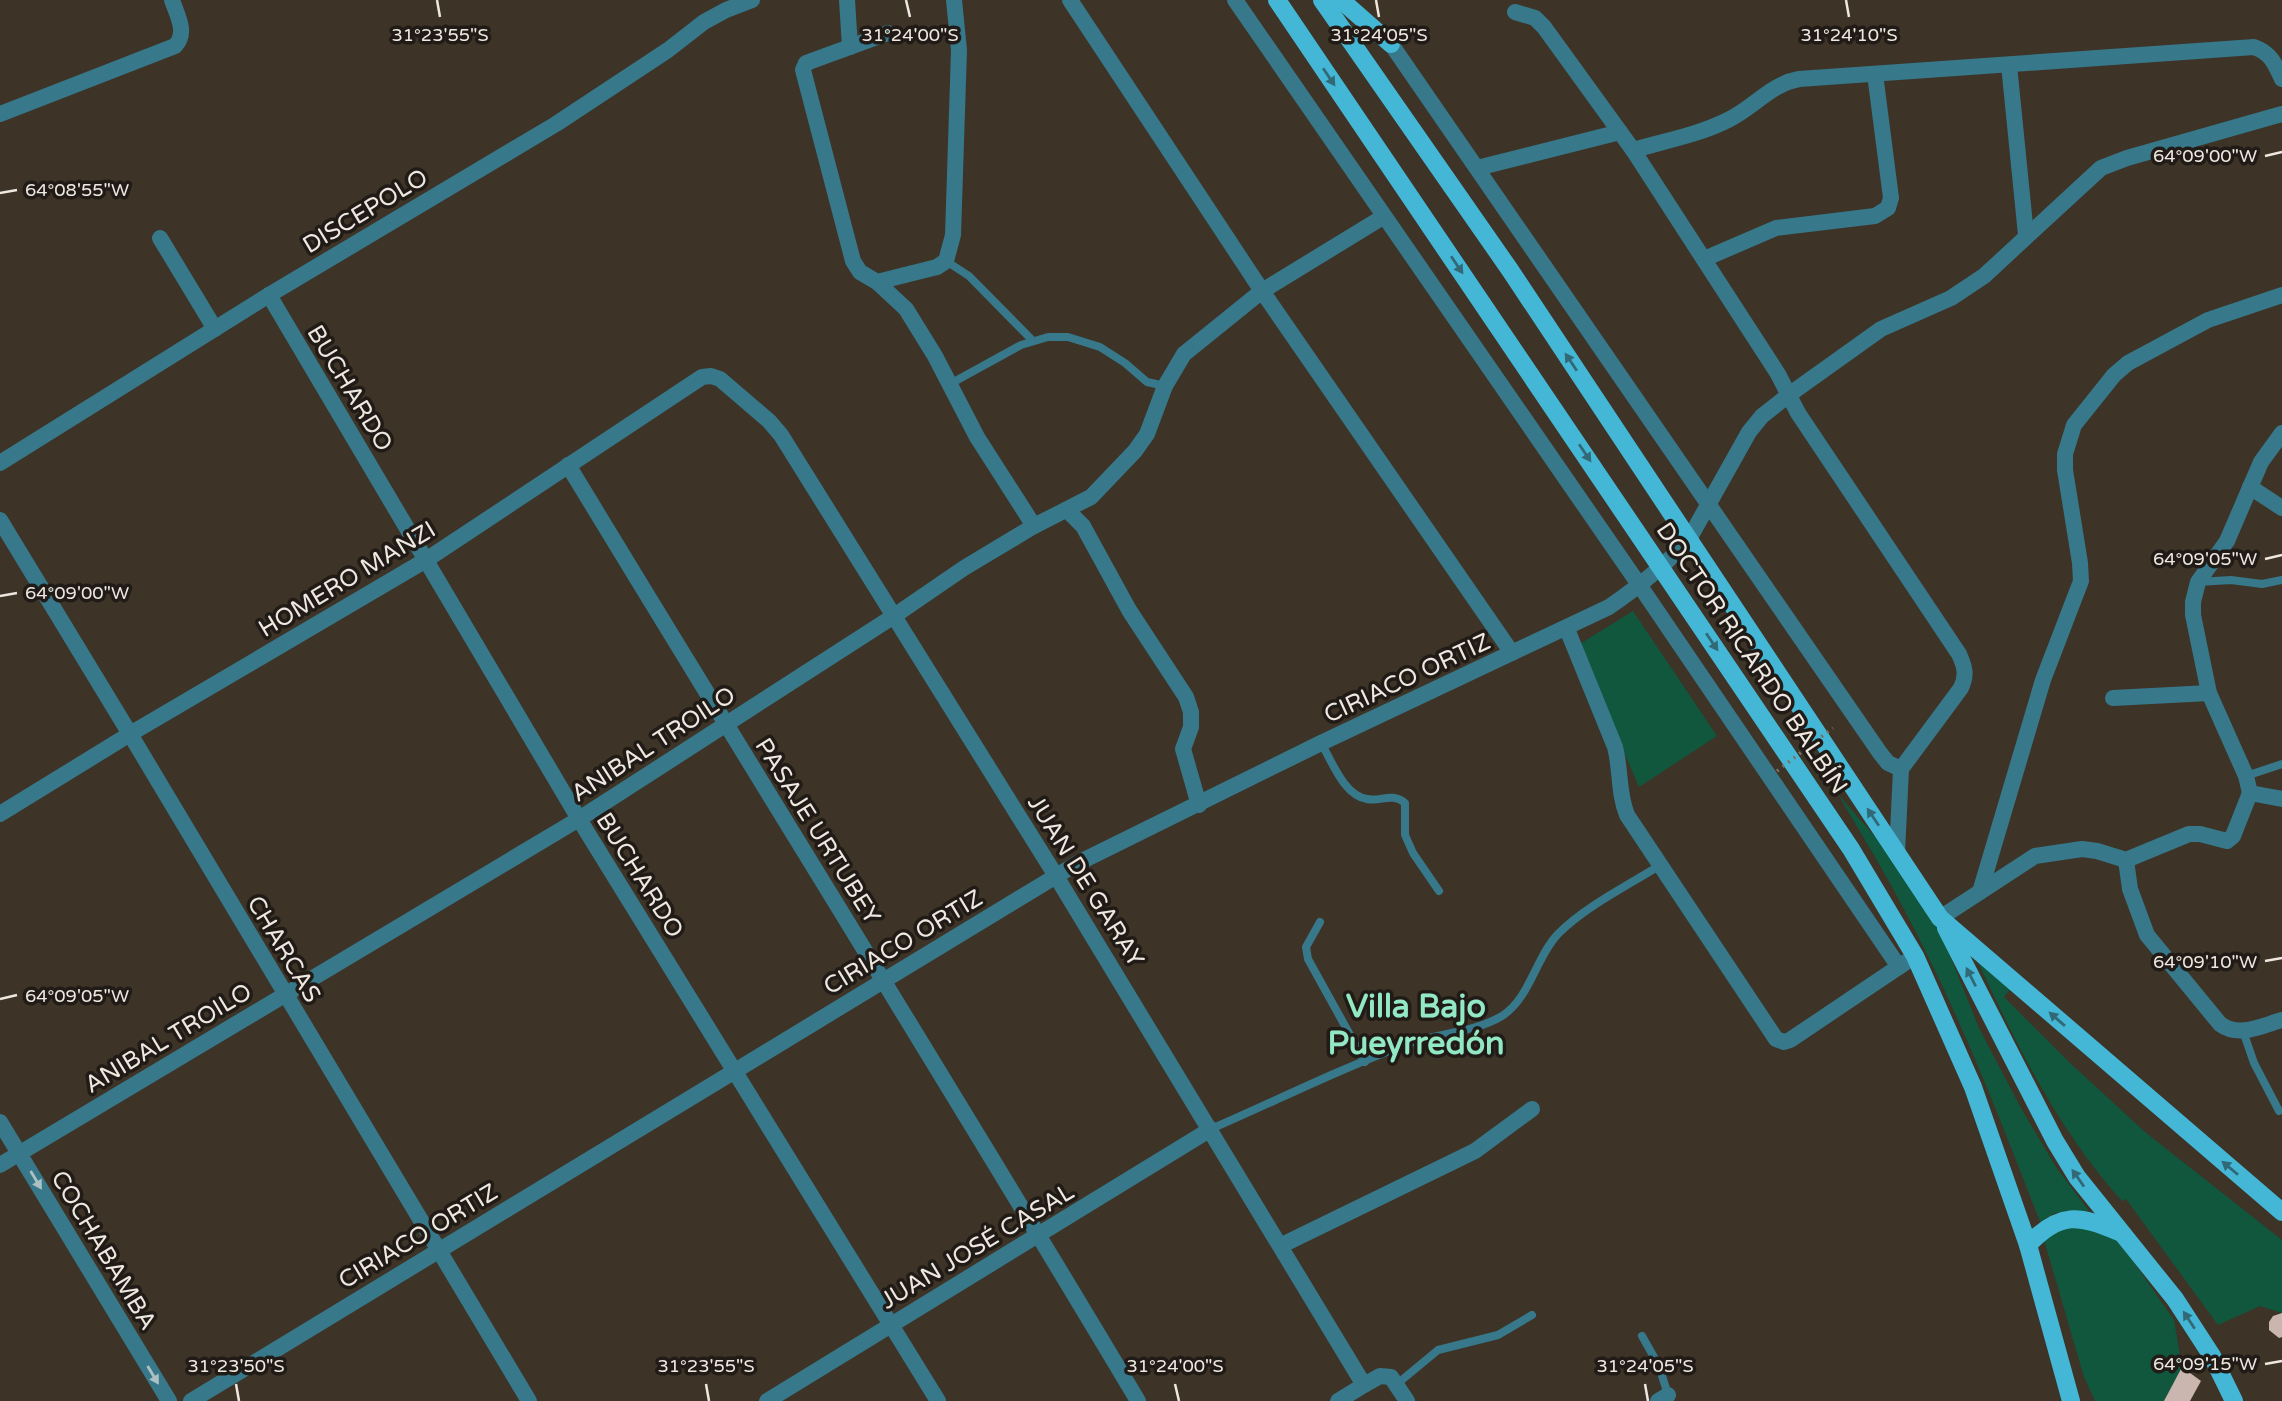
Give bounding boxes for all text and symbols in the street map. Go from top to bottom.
text: 31°23'55"S [391,24,489,46]
text: 31°24'00"S [861,24,959,46]
text: 31°24'05"S [1330,24,1428,46]
text: 31°24'10"S [1800,24,1898,46]
one-way arrow [1322,68,1336,86]
text: 64°09'00"W [2153,145,2257,167]
street label: DISCEPOLO [298,163,433,260]
text: 64°08'55"W [25,179,129,201]
one-way arrow [1450,256,1464,274]
street label: BUCHARDO [301,320,399,457]
one-way arrow [1564,353,1578,371]
one-way arrow [1578,444,1591,463]
street label: HOMERO MANZI [253,515,441,644]
street label: DOCTOR RICARDO BALBÍN [1650,516,1854,800]
text: 64°09'05"W [2153,548,2257,570]
text: 64°09'00"W [25,582,129,604]
street label: CIRIACO ORTIZ [1319,627,1495,730]
one-way arrow [1705,633,1719,651]
street label: ANIBAL TROILO [566,681,741,808]
street label: PASAJE URTUBEY [749,733,887,930]
street label: JUAN DE GARAY [1021,790,1150,972]
street label: BUCHARDO [590,807,690,943]
one-way arrow [1867,807,1880,826]
street label: CIRIACO ORTIZ [819,884,988,1001]
street label: CHARCAS [240,891,327,1008]
text: 64°09'10"W [2153,951,2257,973]
one-way arrow [1965,967,1977,987]
street label: ANIBAL TROILO [79,977,257,1100]
text: 64°09'05"W [25,985,129,1007]
district label: Villa Bajo Pueyrredón [1327,988,1505,1063]
one-way arrow [2049,1012,2066,1027]
one-way arrow [2221,1160,2239,1176]
street label: COCHABAMBA [45,1165,163,1335]
one-way arrow [2071,1169,2085,1187]
one-way arrow [29,1171,42,1190]
street label: JUAN JOSÉ CASAL [875,1176,1079,1316]
street label: CIRIACO ORTIZ [334,1178,503,1295]
one-way arrow [2182,1311,2195,1330]
text: 64°09'15"W [2153,1353,2257,1375]
text: 31°23'50"S [187,1355,285,1377]
text: 31°23'55"S [657,1355,755,1377]
text: 31°24'00"S [1126,1355,1224,1377]
text: 31°24'05"S [1596,1355,1694,1377]
one-way arrow [147,1365,160,1384]

